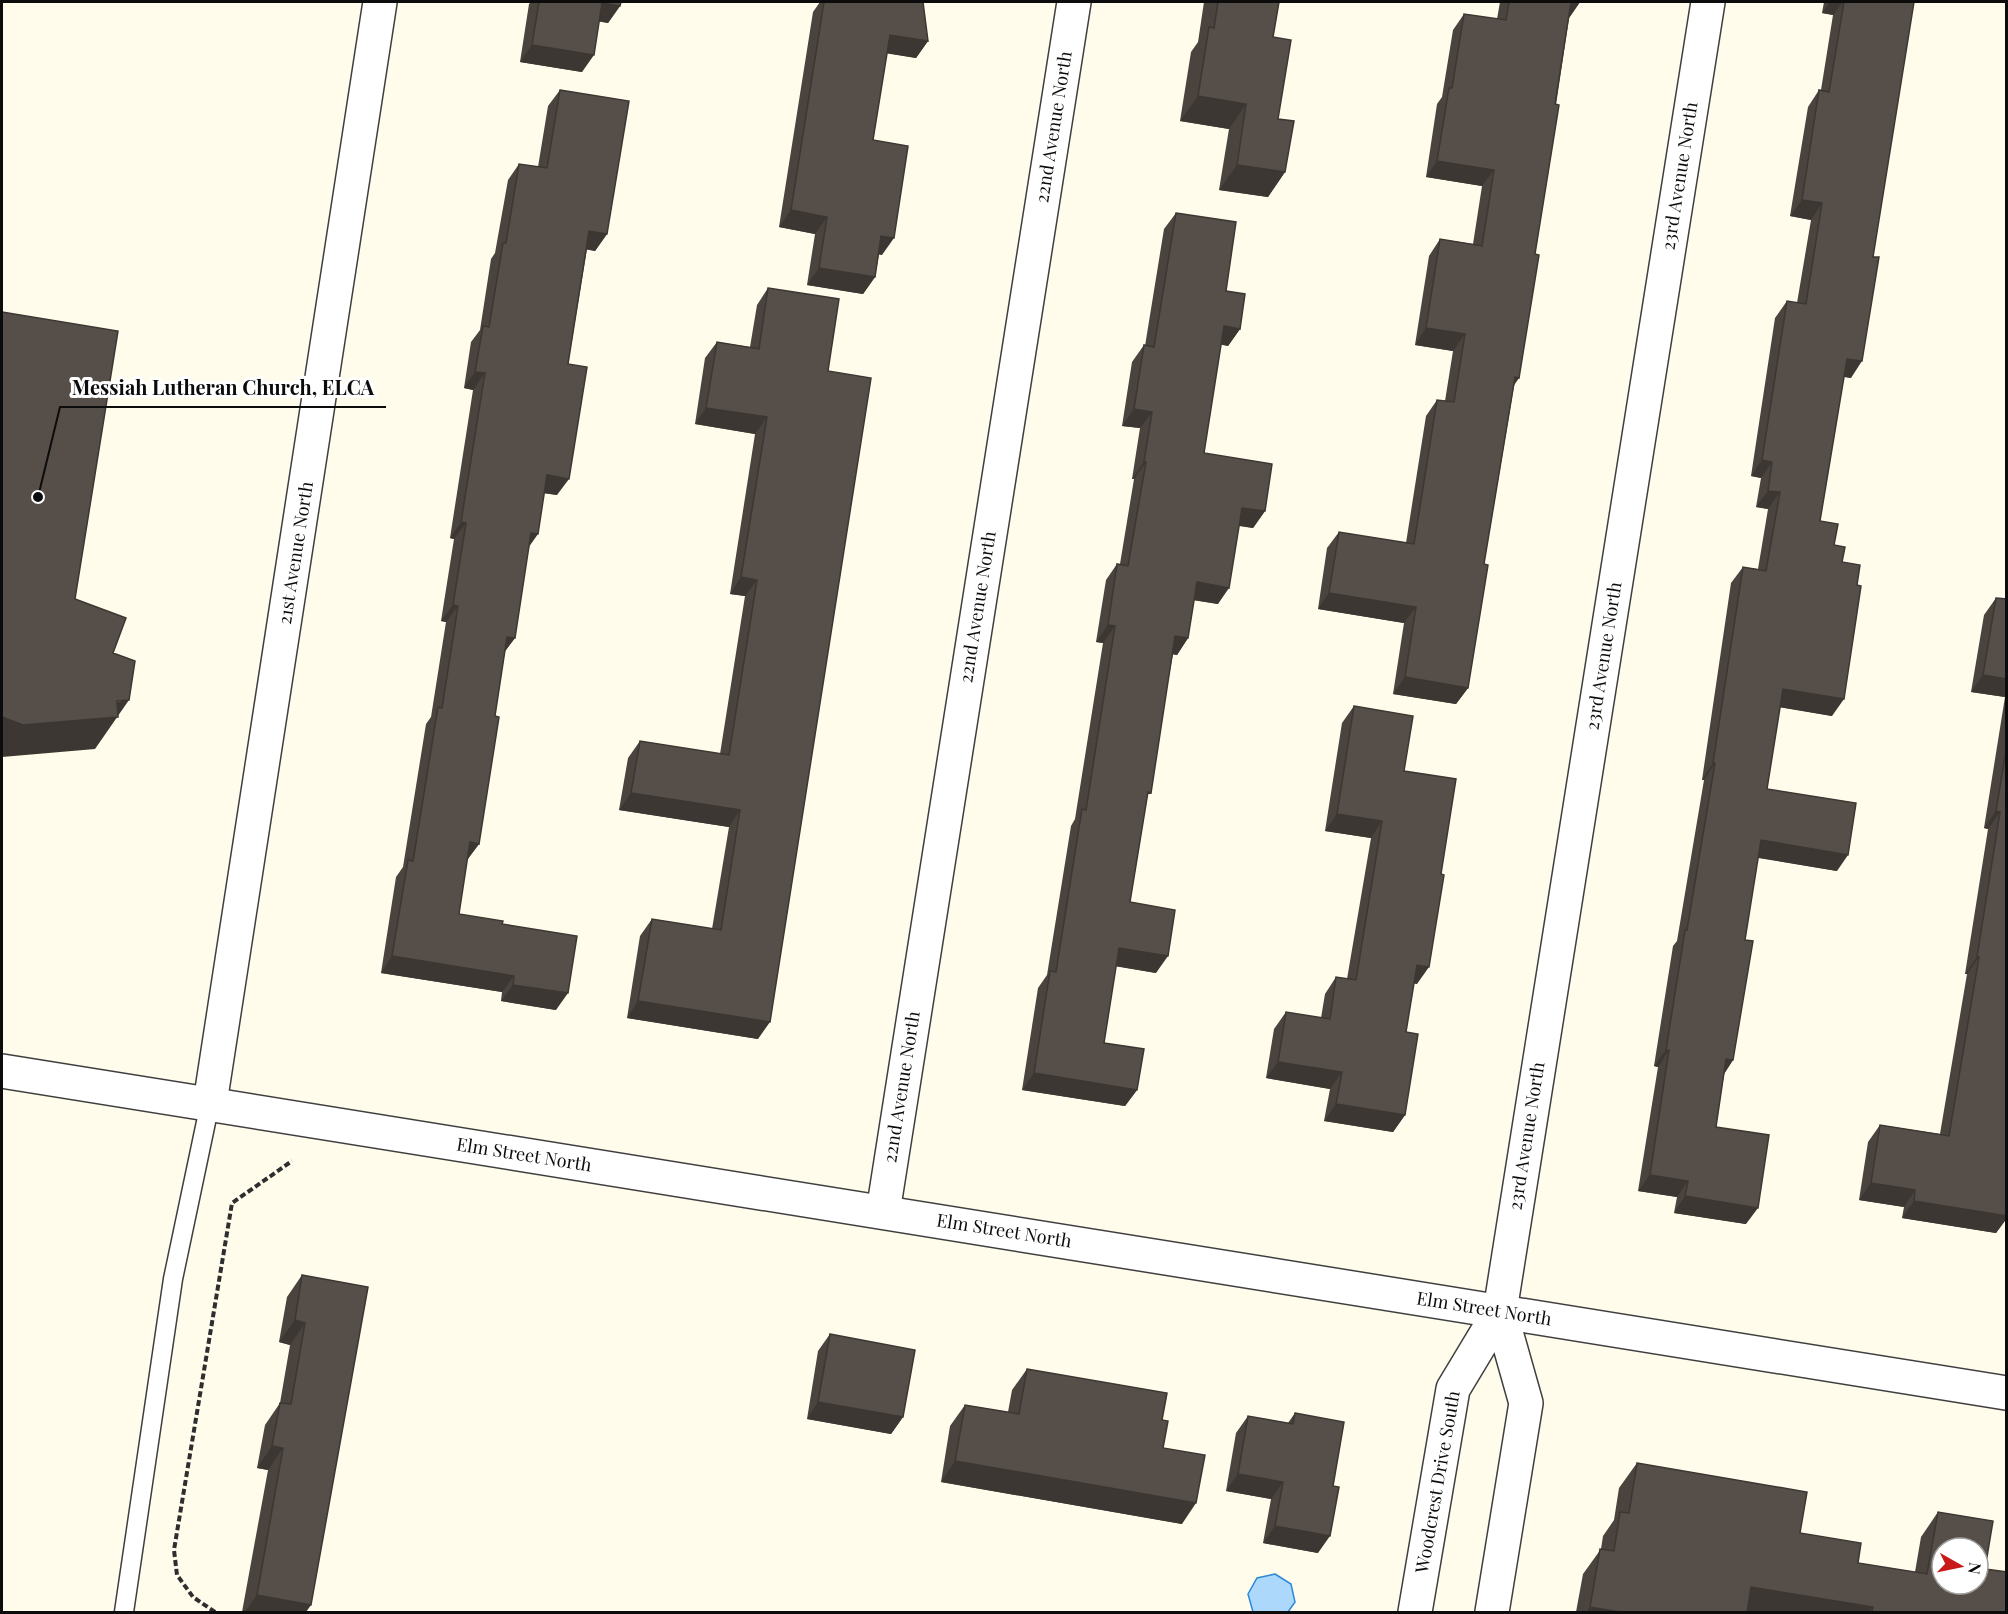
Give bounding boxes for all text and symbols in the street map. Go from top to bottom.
street label: 22nd Avenue North [1029,49,1077,204]
street label: 23rd Avenue North [1655,100,1703,252]
callout: Messiah Lutheran Church, ELCA [60,369,386,407]
text: Messiah Lutheran Church, ELCA [72,373,375,400]
street label: 21st Avenue North [272,479,318,626]
street label: 22nd Avenue North [953,529,1001,684]
street label: 23rd Avenue North [1579,580,1627,732]
street label: 22nd Avenue North [877,1009,925,1164]
street label: 23rd Avenue North [1502,1060,1550,1212]
street label: Elm Street North [455,1131,594,1177]
street label: Elm Street North [935,1207,1074,1253]
street label: Elm Street North [1415,1285,1554,1331]
street label: Woodcrest Drive South [1409,1388,1465,1576]
north arrow [1930,1536,1990,1596]
text: N [1964,1561,1987,1576]

